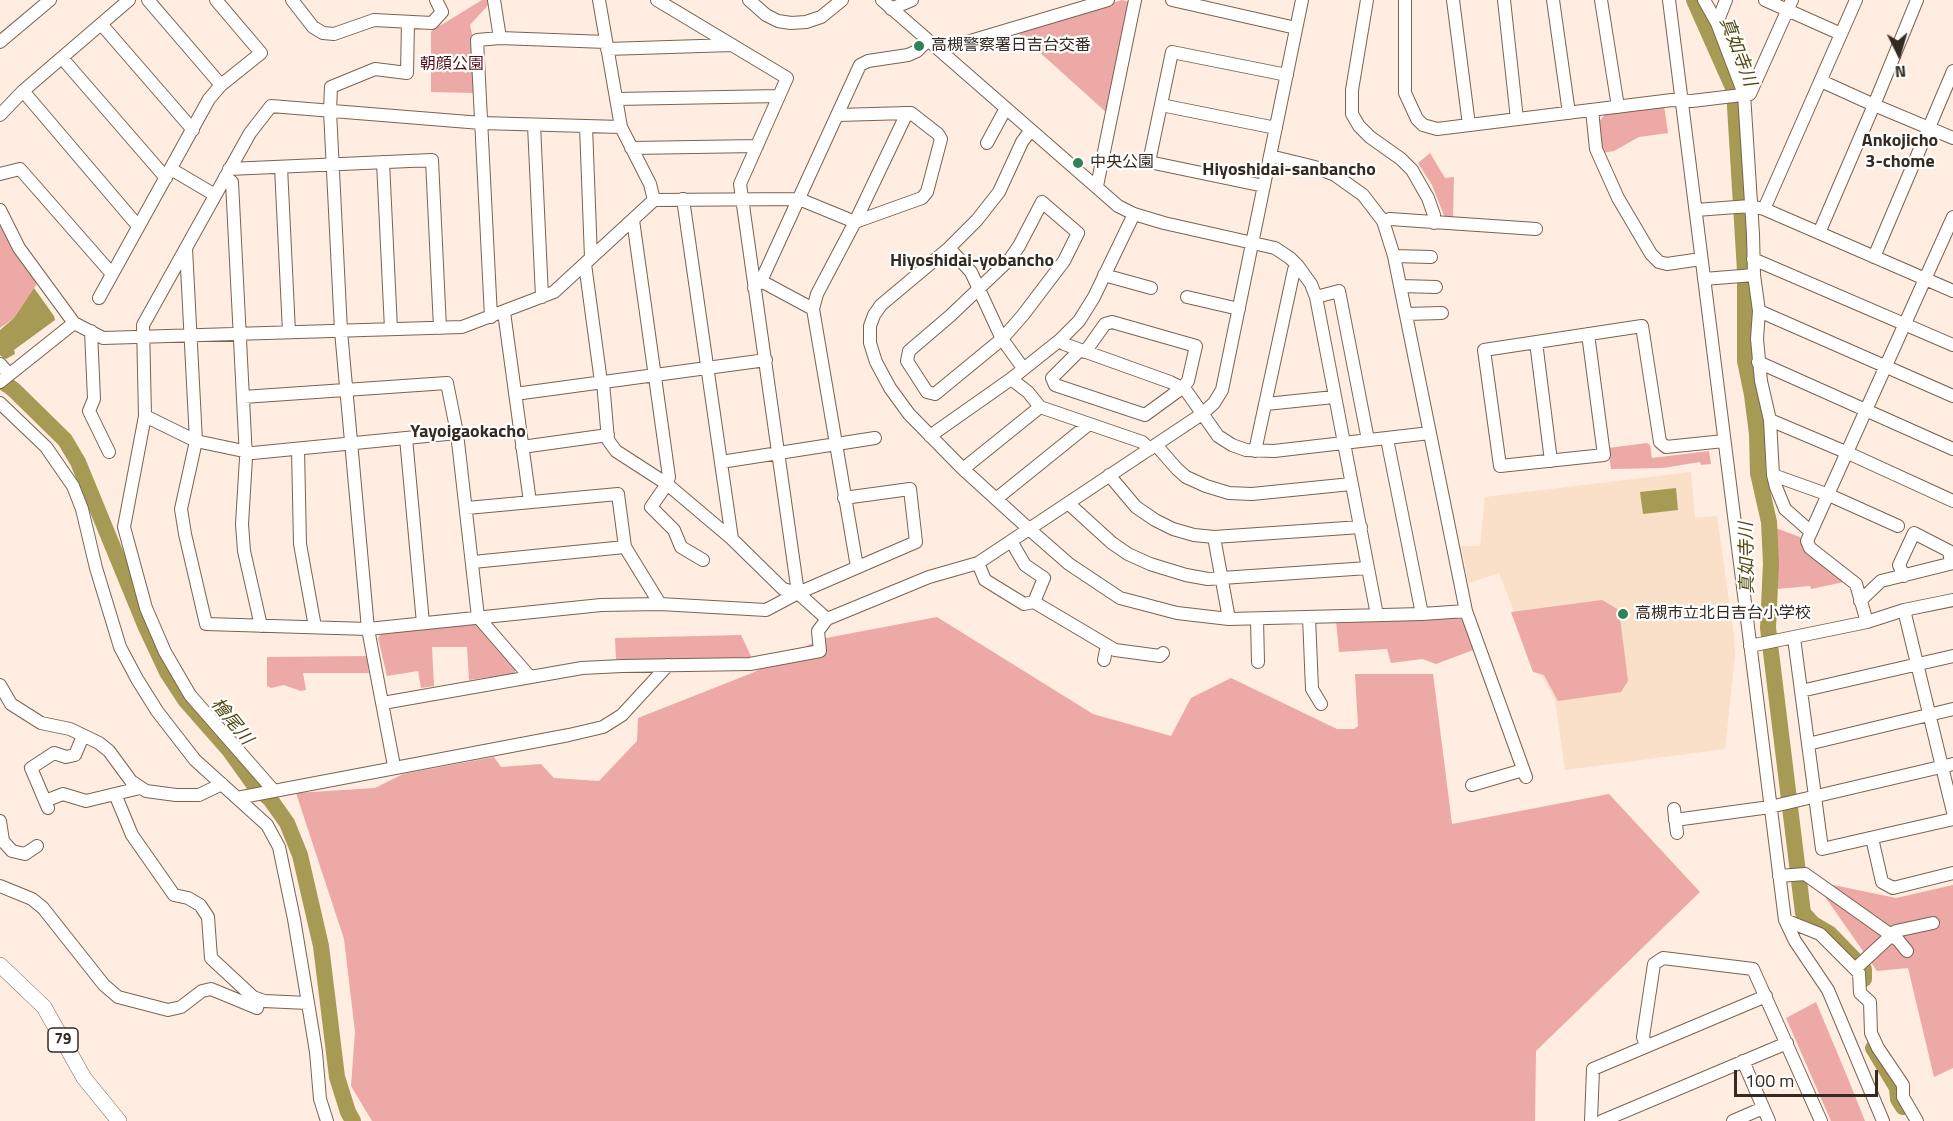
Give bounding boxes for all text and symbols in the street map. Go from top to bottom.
water label: 真如寺川 [1714,15,1760,89]
north arrow [1869,24,1929,84]
place label: 高槻警察署日吉台交番 [931,36,1091,56]
marker: 高槻警察署日吉台交番 [912,39,926,53]
park label: 朝顔公園 [420,55,484,75]
text: N [1894,59,1907,84]
district label: Ankojicho 3-chome [1862,131,1938,174]
place label: 中央公園 [1090,153,1154,173]
marker: 中央公園 [1071,156,1085,170]
district label: Hiyoshidai-sanbancho [1202,160,1376,182]
district label: Hiyoshidai-yobancho [890,251,1054,273]
district label: Yayoigaokacho [410,422,526,444]
water label: 真如寺川 [1737,522,1759,594]
place label: 高槻市立北日吉台小学校 [1635,604,1811,624]
marker: 高槻市立北日吉台小学校 [1616,607,1630,621]
water label: 檜尾川 [206,694,256,750]
road number: 79 [48,1028,78,1052]
scale bar [1737,1058,1881,1096]
text: 100 m [1745,1067,1794,1094]

